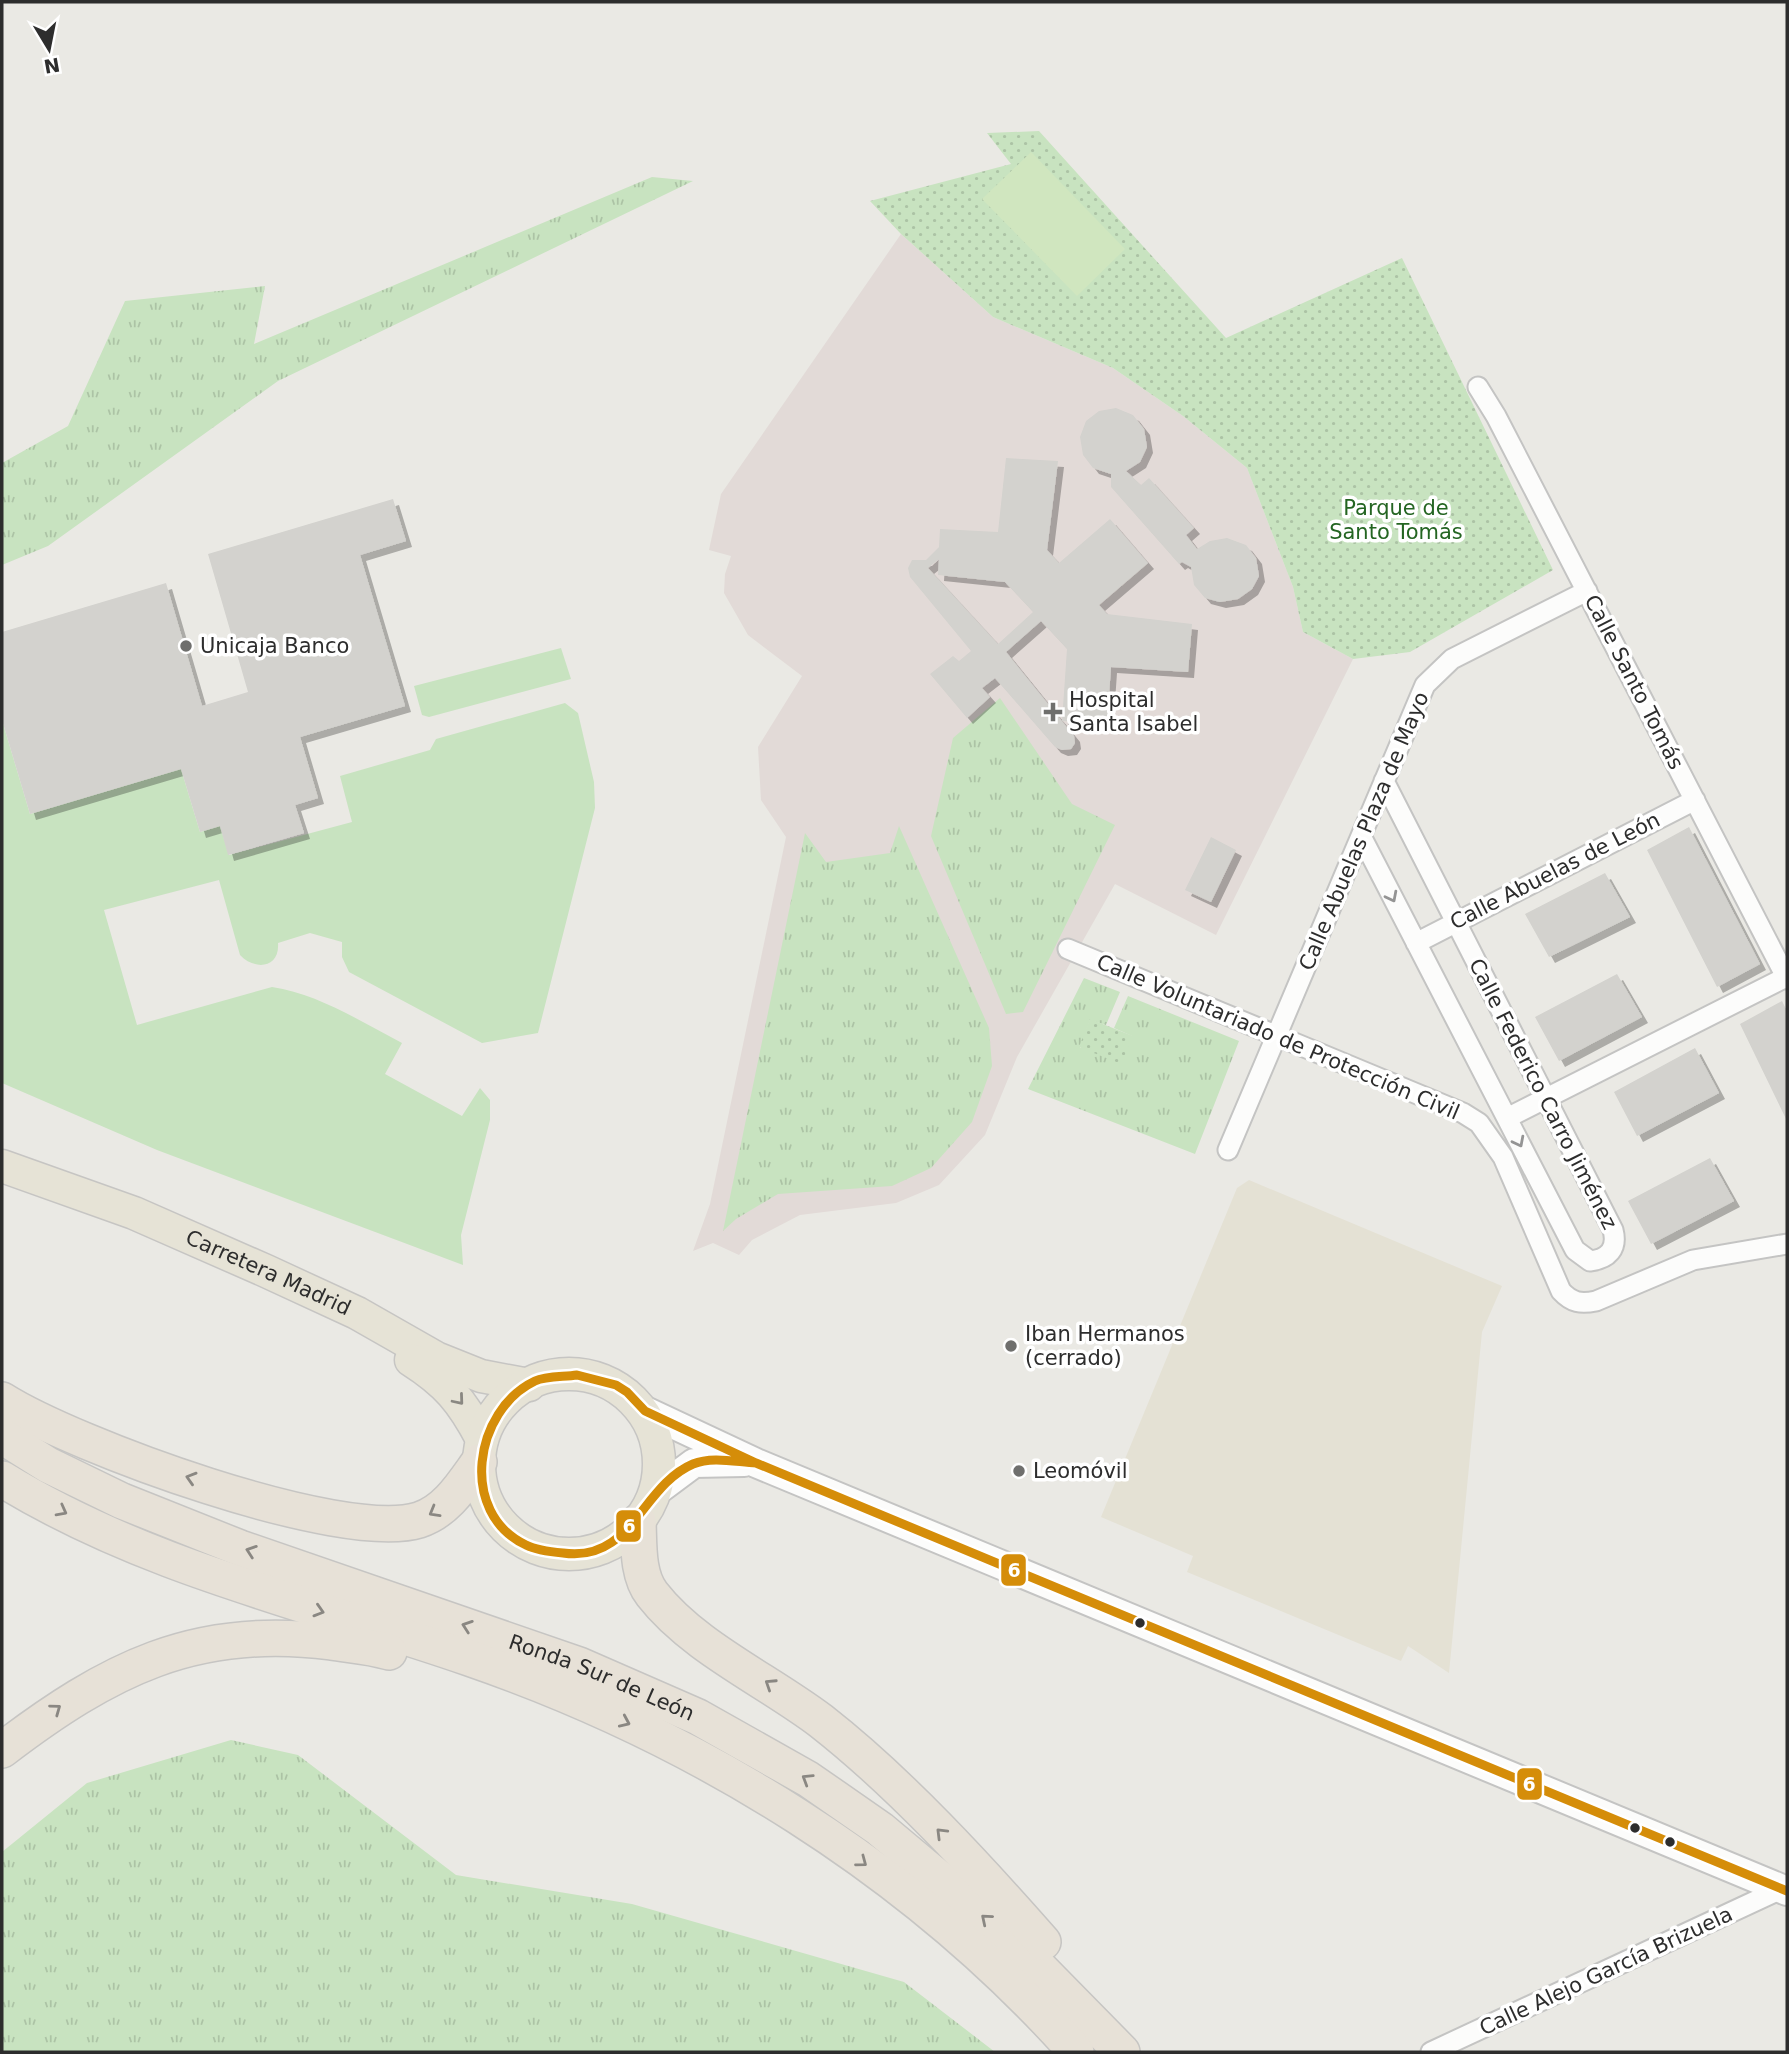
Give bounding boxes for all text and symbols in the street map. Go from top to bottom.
north arrow [14,14,84,84]
text: N [42,54,62,78]
park label: Parque de Santo Tomás [1329,496,1463,544]
street label: Calle Santo Tomás [1580,591,1688,773]
place label: Unicaja Banco [200,634,349,658]
marker: Unicaja Banco [178,638,194,654]
place label: Hospital Santa Isabel [1069,688,1198,736]
street label: Calle Abuelas Plaza de Mayo [1294,688,1434,974]
marker: Hospital Santa Isabel [1043,702,1063,722]
street label: Calle Abuelas de León [1446,808,1664,934]
one-way arrow [1384,890,1398,902]
street label: Calle Voluntariado de Protección Civil [1093,949,1463,1125]
street label: Calle Federico Carro Jiménez [1464,955,1622,1233]
one-way arrow [1511,1135,1525,1147]
street label: Carretera Madrid [182,1225,354,1320]
place label: Iban Hermanos (cerrado) [1025,1322,1185,1370]
marker: Iban Hermanos (cerrado) [1003,1338,1019,1354]
one-way arrow [451,1392,463,1405]
place label: Leomóvil [1033,1459,1128,1483]
marker: Leomóvil [1011,1463,1027,1479]
one-way arrow [185,1472,197,1487]
one-way arrow [55,1503,67,1516]
one-way arrow [428,1503,441,1516]
line badge: 6 [615,1509,642,1543]
text: 6 [622,1515,636,1537]
one-way arrow [246,1545,258,1559]
line badge: 6 [1000,1553,1027,1587]
text: 6 [1007,1559,1021,1581]
one-way arrow [313,1603,325,1617]
unlabelled marker [1133,1616,1147,1630]
one-way arrow [461,1620,473,1634]
street label: Ronda Sur de León [506,1630,698,1726]
one-way arrow [764,1679,777,1692]
one-way arrow [49,1705,61,1717]
one-way arrow [618,1714,630,1728]
line badge: 6 [1516,1767,1543,1801]
text: 6 [1522,1773,1536,1795]
one-way arrow [802,1774,815,1787]
unlabelled marker [1628,1821,1642,1835]
one-way arrow [936,1829,949,1842]
unlabelled marker [1663,1835,1677,1849]
one-way arrow [855,1853,867,1866]
street label: Calle Alejo García Brizuela [1476,1902,1736,2040]
one-way arrow [982,1914,994,1927]

